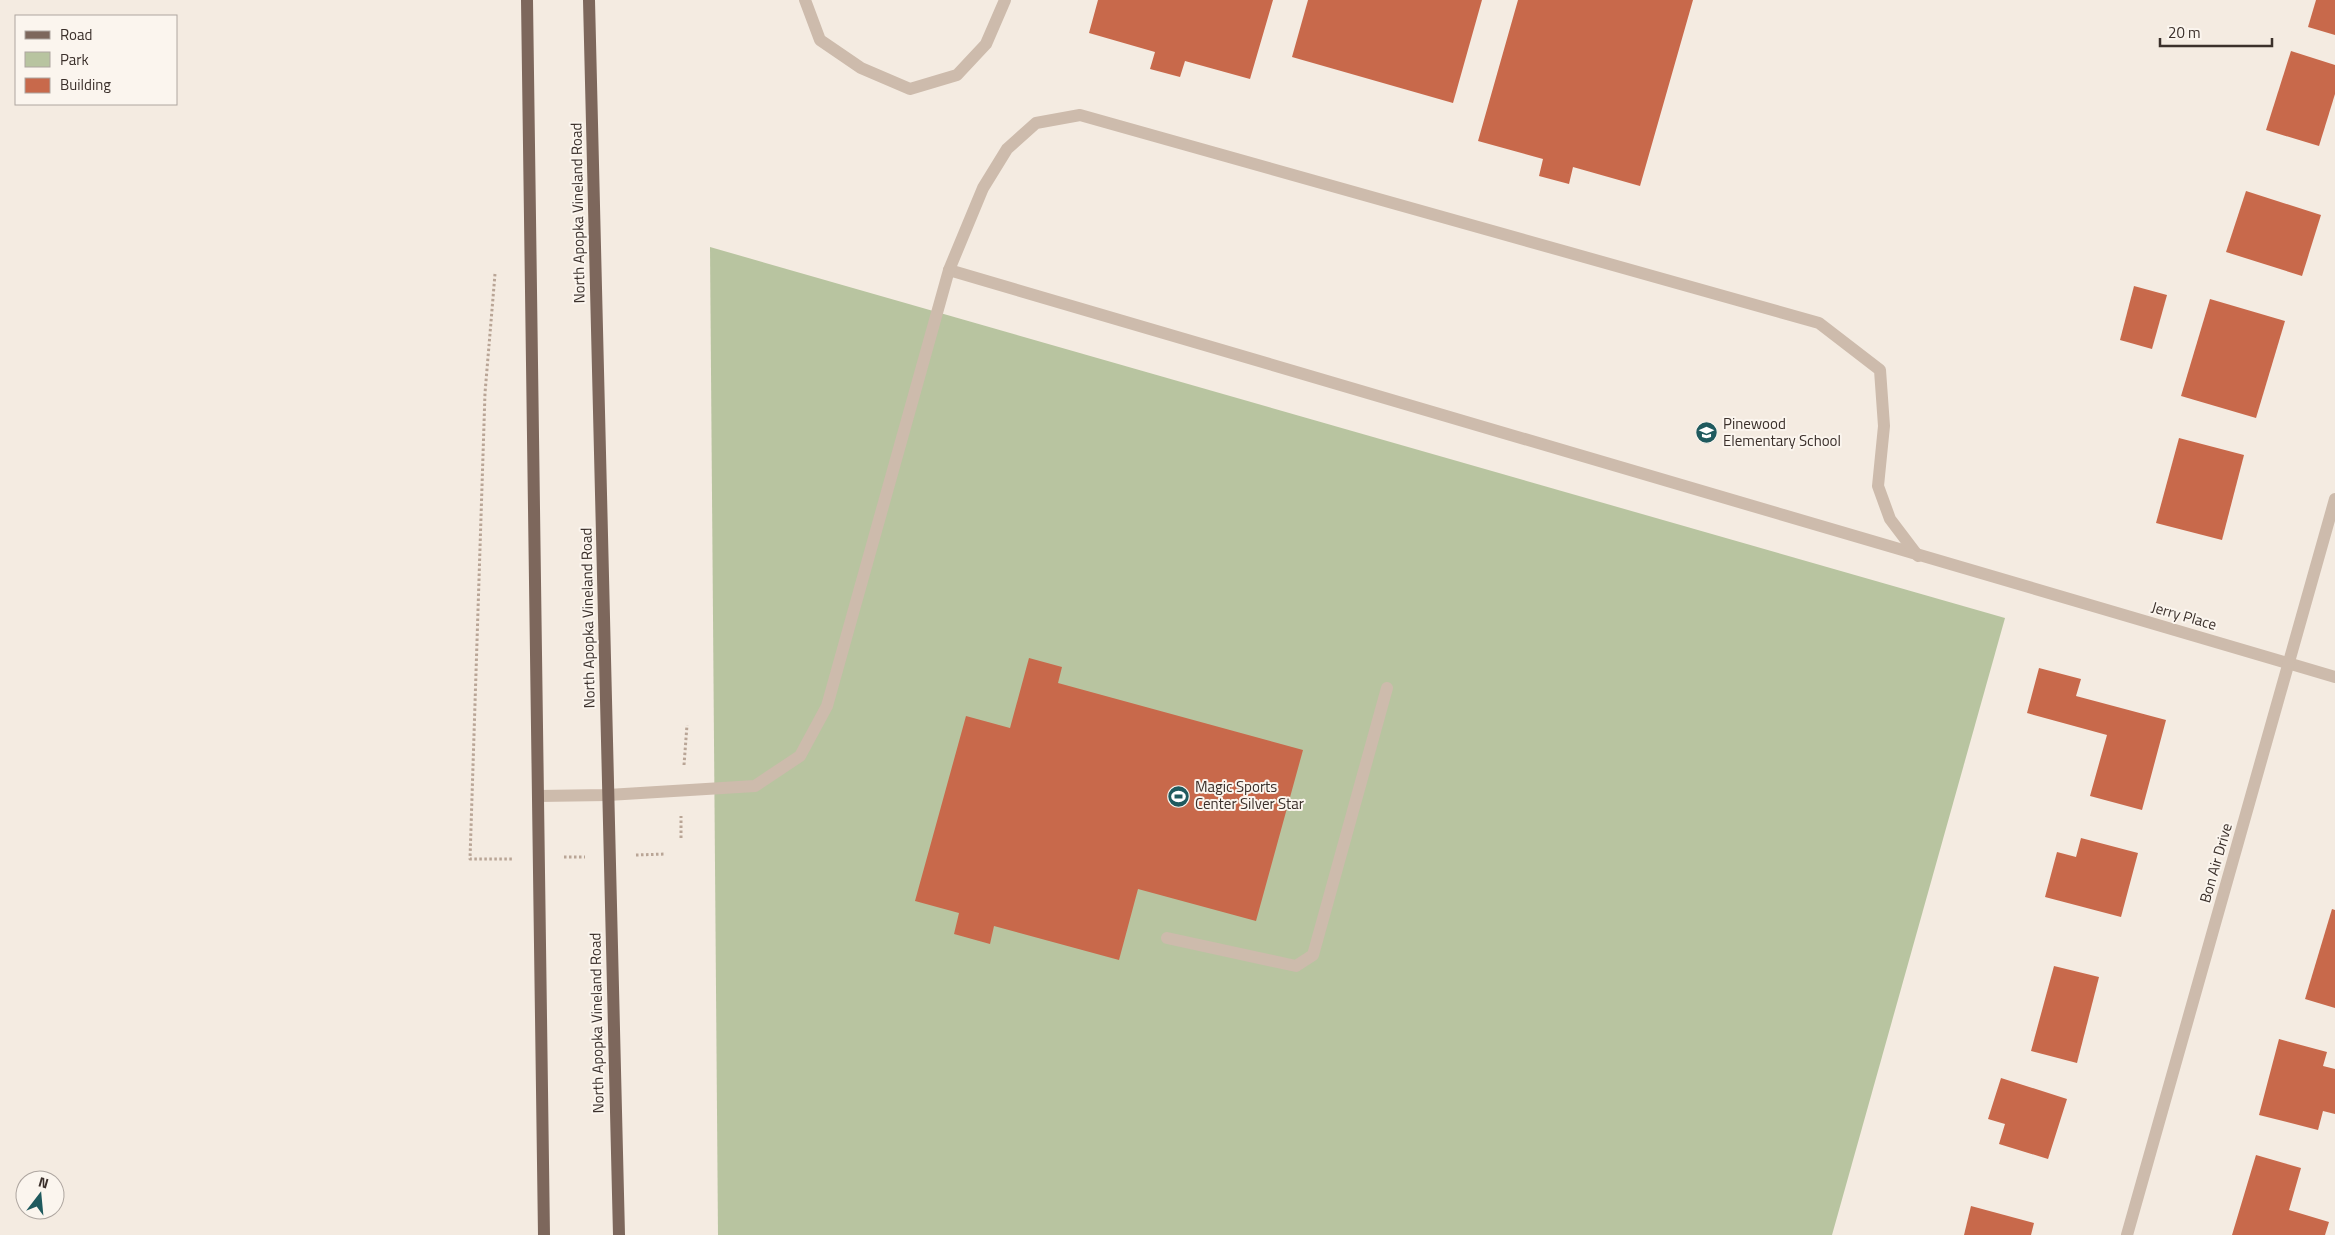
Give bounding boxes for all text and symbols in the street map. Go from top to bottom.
legend [15,15,178,105]
scale bar [2160,15,2272,47]
text: 20 m [2168,21,2201,44]
text: Road [60,23,92,46]
text: Park [60,48,89,71]
text: Building [60,73,111,96]
street label: North Apopka Vineland Road [564,122,591,304]
place label: Pinewood Elementary School [1723,412,1841,452]
school or university icon: Pinewood Elementary School [1695,421,1719,445]
street label: North Apopka Vineland Road [574,527,601,709]
street label: Jerry Place [2149,595,2219,636]
place label: Magic Sports Center Silver Star [1195,775,1304,815]
sports icon: Magic Sports Center Silver Star [1167,784,1191,808]
street label: Bon Air Drive [2193,820,2238,905]
street label: North Apopka Vineland Road [583,932,610,1114]
north arrow [15,1170,65,1220]
text: N [36,1171,51,1193]

